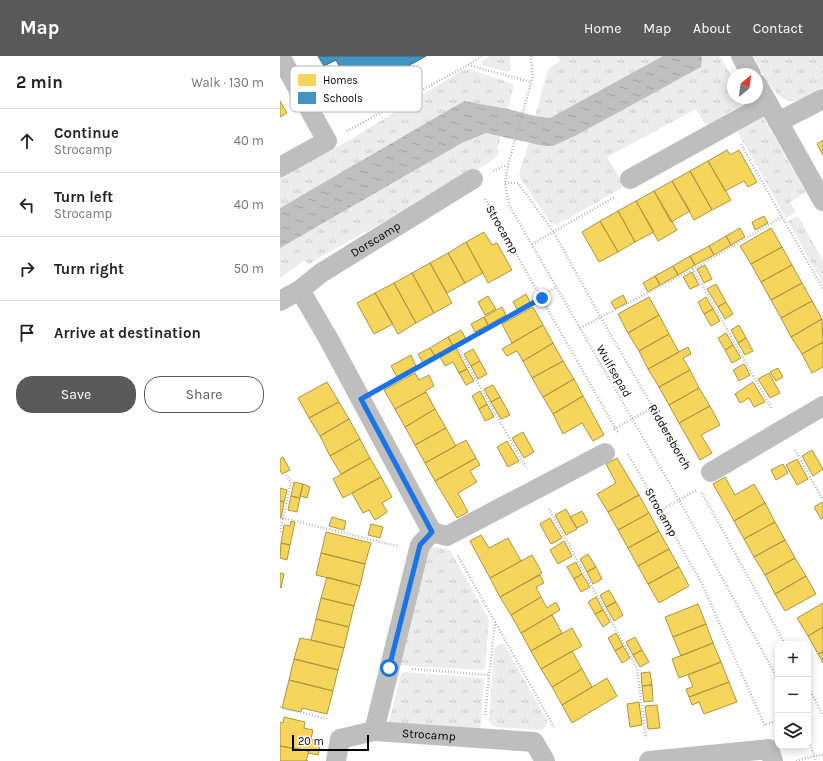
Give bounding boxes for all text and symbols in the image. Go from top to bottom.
text: Map [20,17,59,39]
text: Home [584,20,621,37]
text: Map [643,20,671,37]
text: About [693,20,731,37]
text: Contact [753,20,803,37]
legend [290,66,422,112]
north arrow [727,68,763,104]
text: 2 min [16,72,63,92]
text: Homes [323,74,358,87]
text: Walk · 130 m [191,75,264,90]
text: Schools [323,92,363,105]
text: Continue [54,124,119,142]
icon: ahead [16,130,38,152]
text: 40 m [234,133,264,148]
text: Strocamp [54,142,112,157]
text: Turn left [54,188,113,206]
icon: left [16,194,38,216]
text: 40 m [234,197,264,212]
street label: Strocamp [483,203,522,256]
text: Strocamp [54,206,112,221]
street label: Dorscamp [348,219,403,260]
icon: right [16,258,38,280]
text: Turn right [54,260,124,278]
text: 50 m [234,261,264,276]
route end [533,289,551,307]
icon: arrive [16,322,38,344]
text: Arrive at destination [54,324,201,342]
street label: Wulfsepad [593,342,635,400]
button: Save [16,376,136,413]
button: Share [144,376,264,413]
street label: Riddersborch [645,401,694,472]
street label: Strocamp [642,485,681,539]
map controls [775,641,811,749]
button: + [775,641,811,677]
route start [380,659,398,677]
button: − [775,677,811,713]
button: layers [775,713,811,749]
street label: Strocamp [402,726,456,744]
scale bar [292,733,369,752]
text: 20 m [298,735,324,748]

